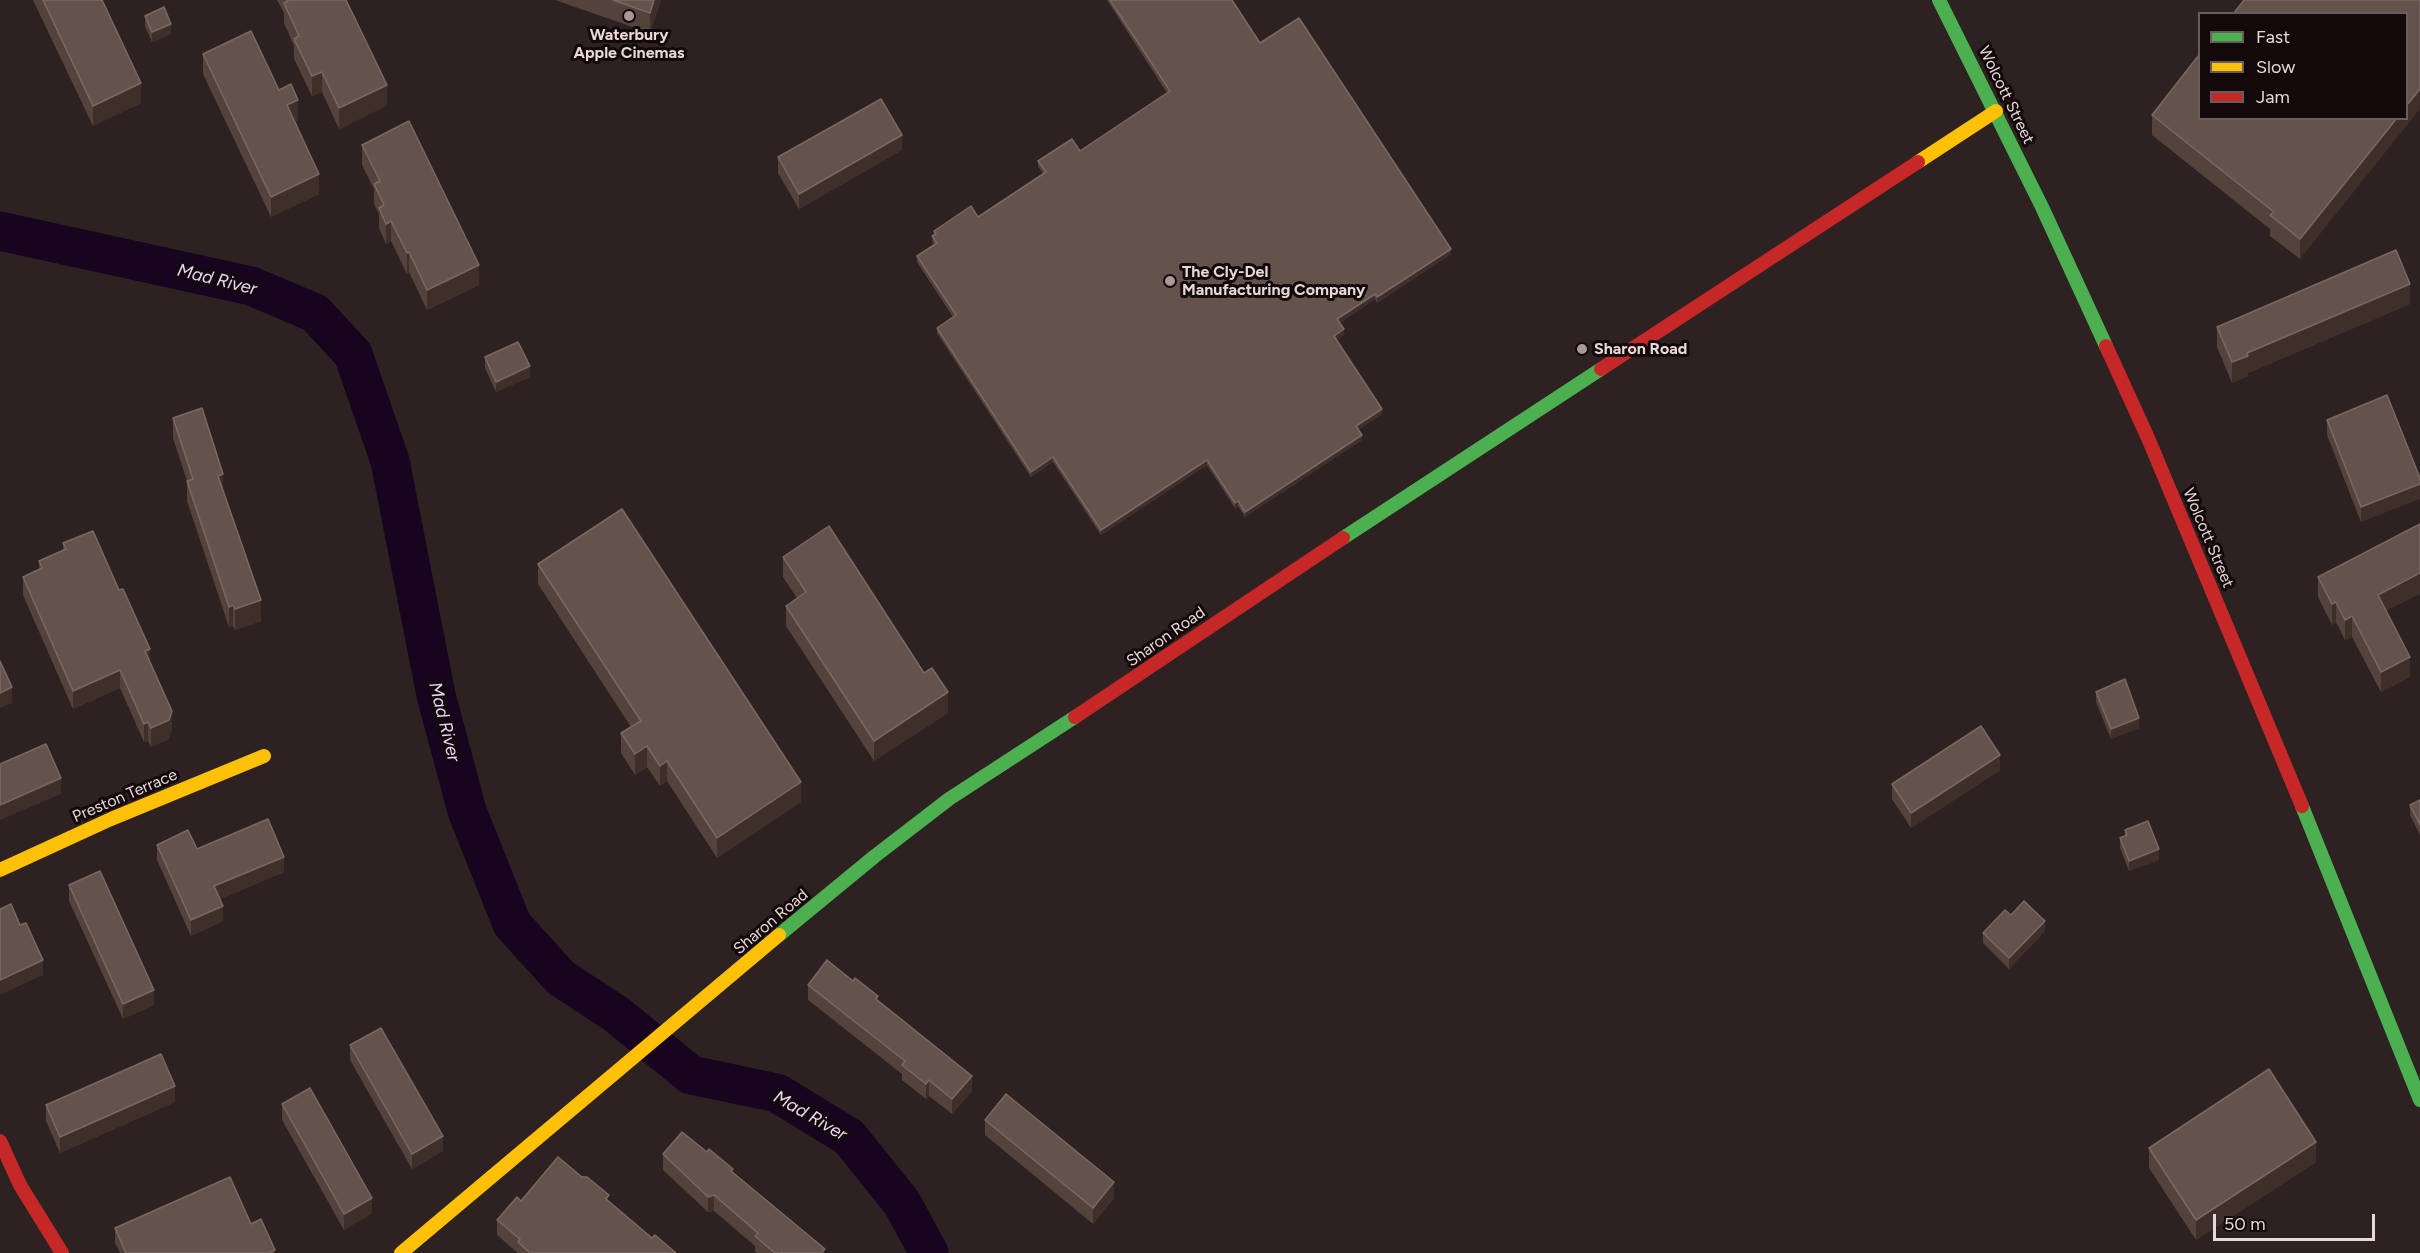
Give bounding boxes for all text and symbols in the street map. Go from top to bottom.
marker: Waterbury Apple Cinemas [622,9,636,23]
legend [2198,12,2408,120]
place label: Waterbury Apple Cinemas [574,25,684,63]
text: Fast [2256,26,2290,48]
street label: Wolcott Street [1974,43,2038,147]
text: Slow [2256,56,2295,78]
text: Jam [2256,86,2290,108]
water label: Mad River [175,260,259,300]
place label: The Cly-Del Manufacturing Company [1182,262,1365,300]
marker: The Cly-Del Manufacturing Company [1163,274,1177,288]
place label: Sharon Road [1594,339,1687,359]
marker: Sharon Road [1575,342,1589,356]
street label: Wolcott Street [2178,485,2238,591]
street label: Sharon Road [1123,603,1209,671]
water label: Mad River [424,680,464,764]
street label: Preston Terrace [70,765,180,827]
street label: Sharon Road [730,885,812,959]
water label: Mad River [769,1086,851,1146]
scale bar [2216,1202,2378,1240]
text: 50 m [2224,1213,2266,1235]

